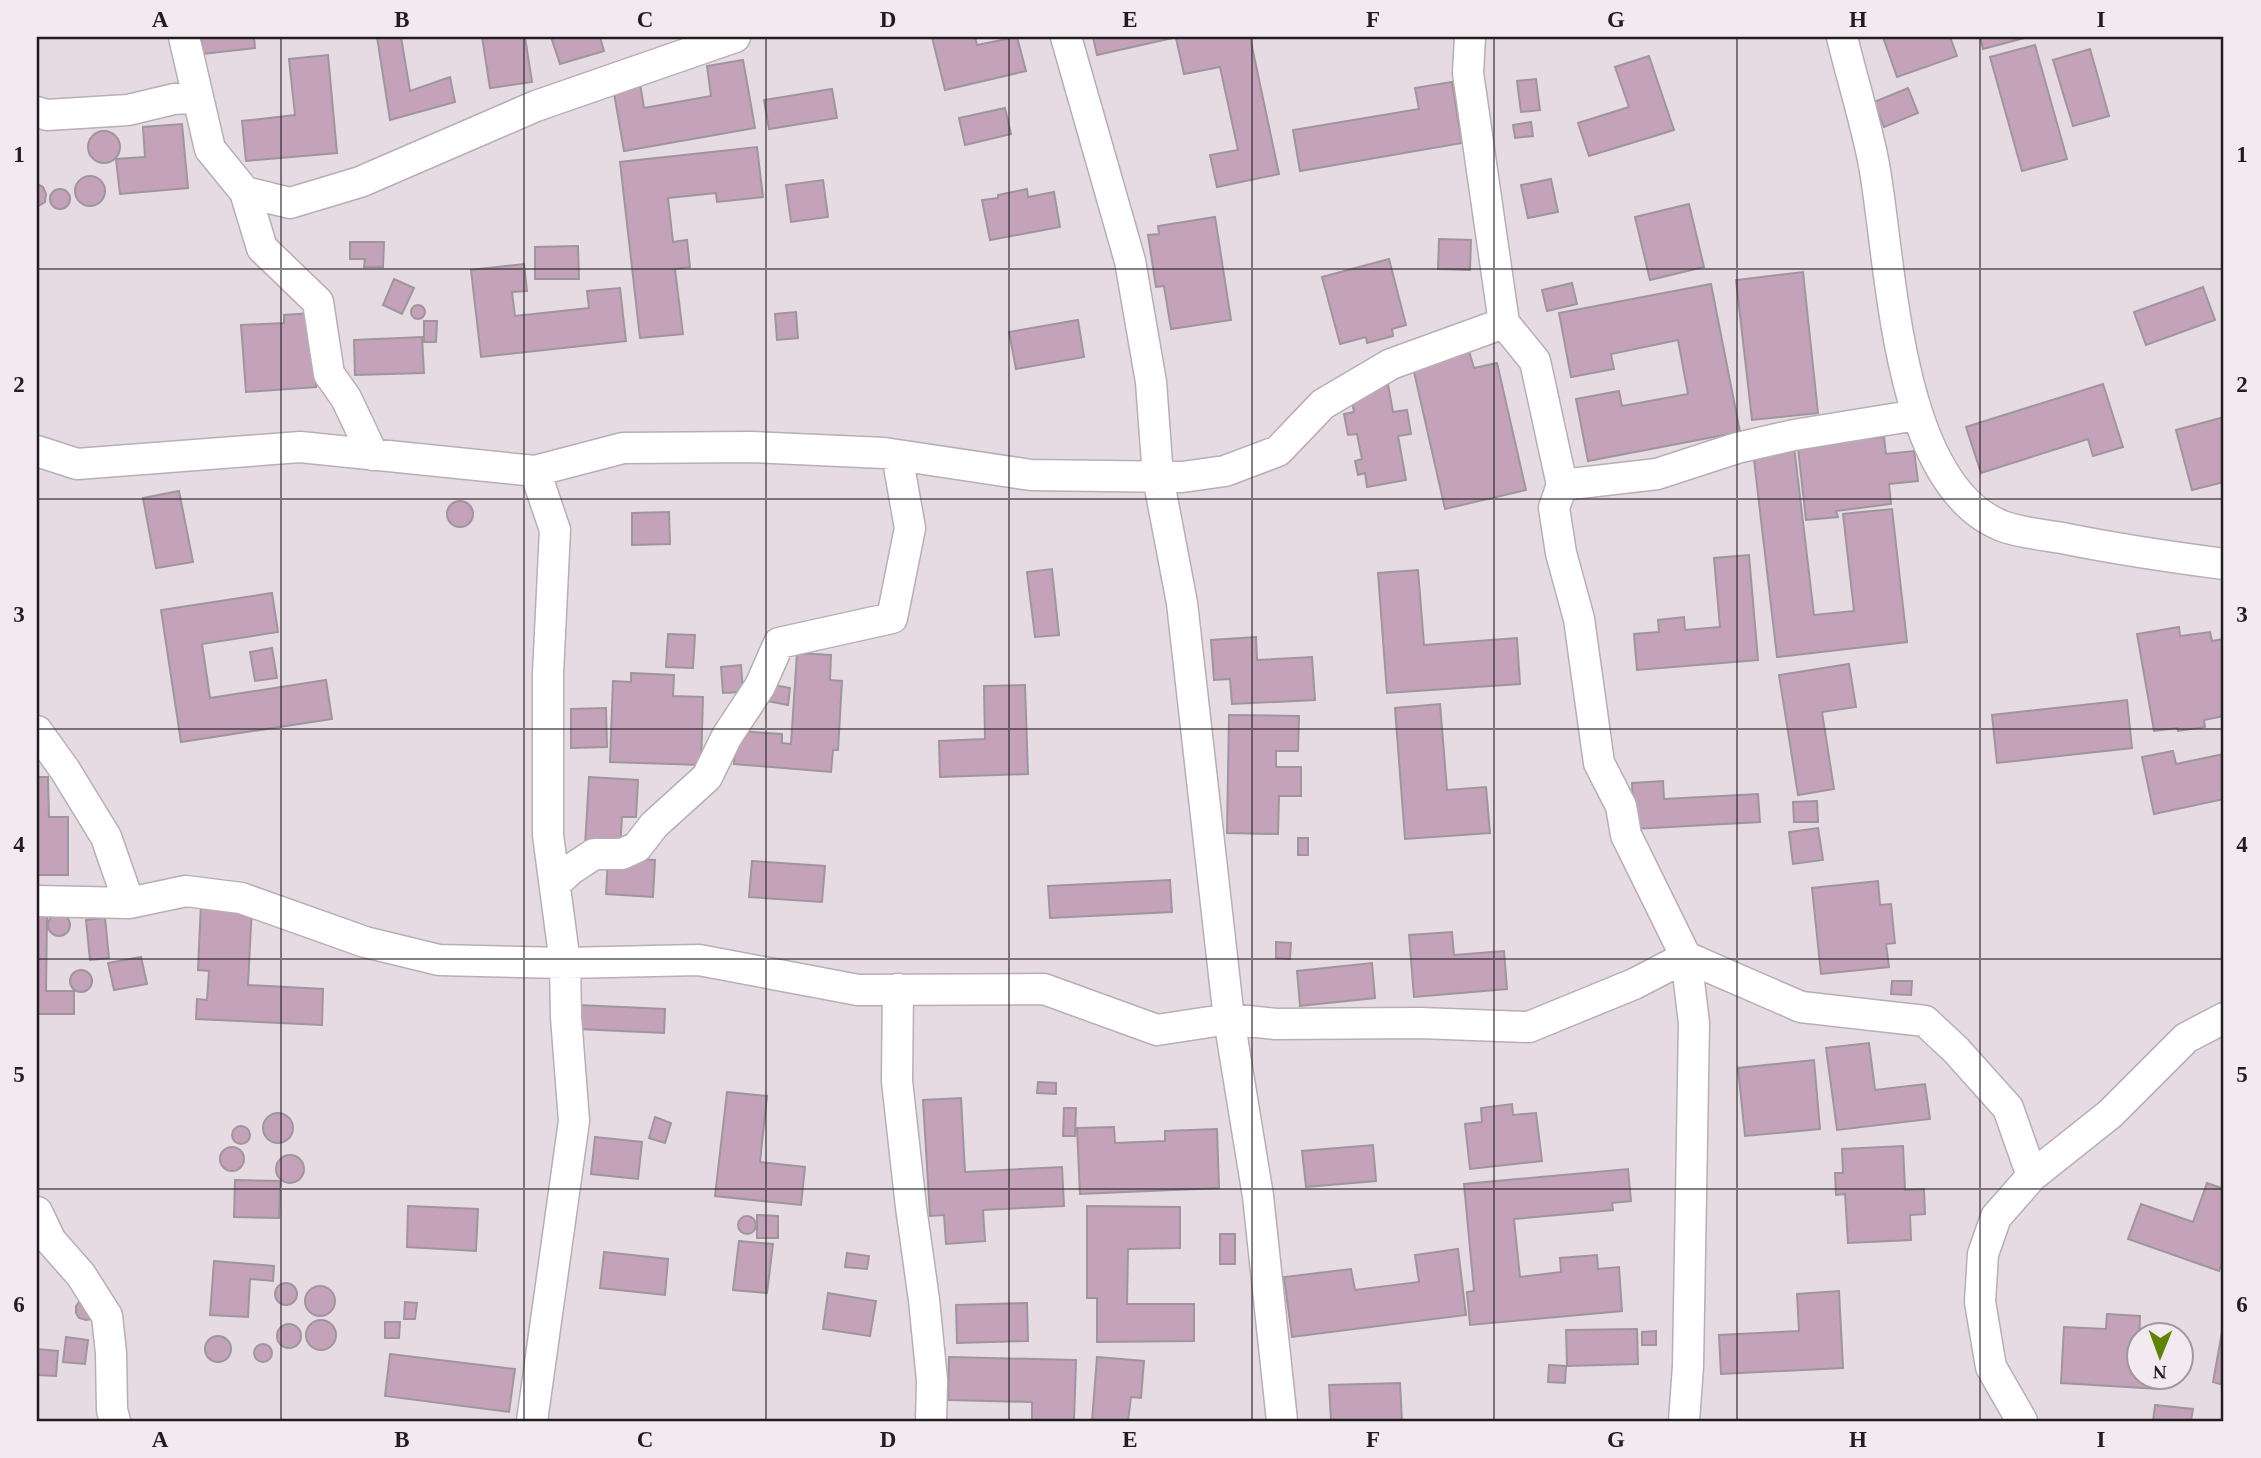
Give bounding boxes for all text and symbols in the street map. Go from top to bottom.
text: A [152,7,169,32]
text: B [394,7,410,32]
text: C [637,7,653,32]
text: D [880,7,896,32]
text: E [1122,7,1138,32]
text: F [1366,7,1380,32]
text: G [1607,7,1625,32]
text: H [1849,7,1867,32]
text: I [2097,7,2106,32]
text: 1 [13,142,25,167]
text: 1 [2236,142,2248,167]
text: 2 [13,372,25,397]
text: 2 [2236,372,2248,397]
text: 3 [13,602,25,627]
text: 3 [2236,602,2248,627]
text: 4 [13,832,25,857]
text: 4 [2236,832,2248,857]
text: 5 [13,1062,25,1087]
text: 5 [2236,1062,2248,1087]
text: 6 [13,1292,25,1317]
text: 6 [2236,1292,2248,1317]
north arrow [2124,1322,2194,1392]
text: N [2152,1362,2167,1383]
text: A [152,1427,169,1452]
text: B [394,1427,410,1452]
text: C [637,1427,653,1452]
text: D [880,1427,896,1452]
text: E [1122,1427,1138,1452]
text: F [1366,1427,1380,1452]
text: G [1607,1427,1625,1452]
text: H [1849,1427,1867,1452]
text: I [2097,1427,2106,1452]

